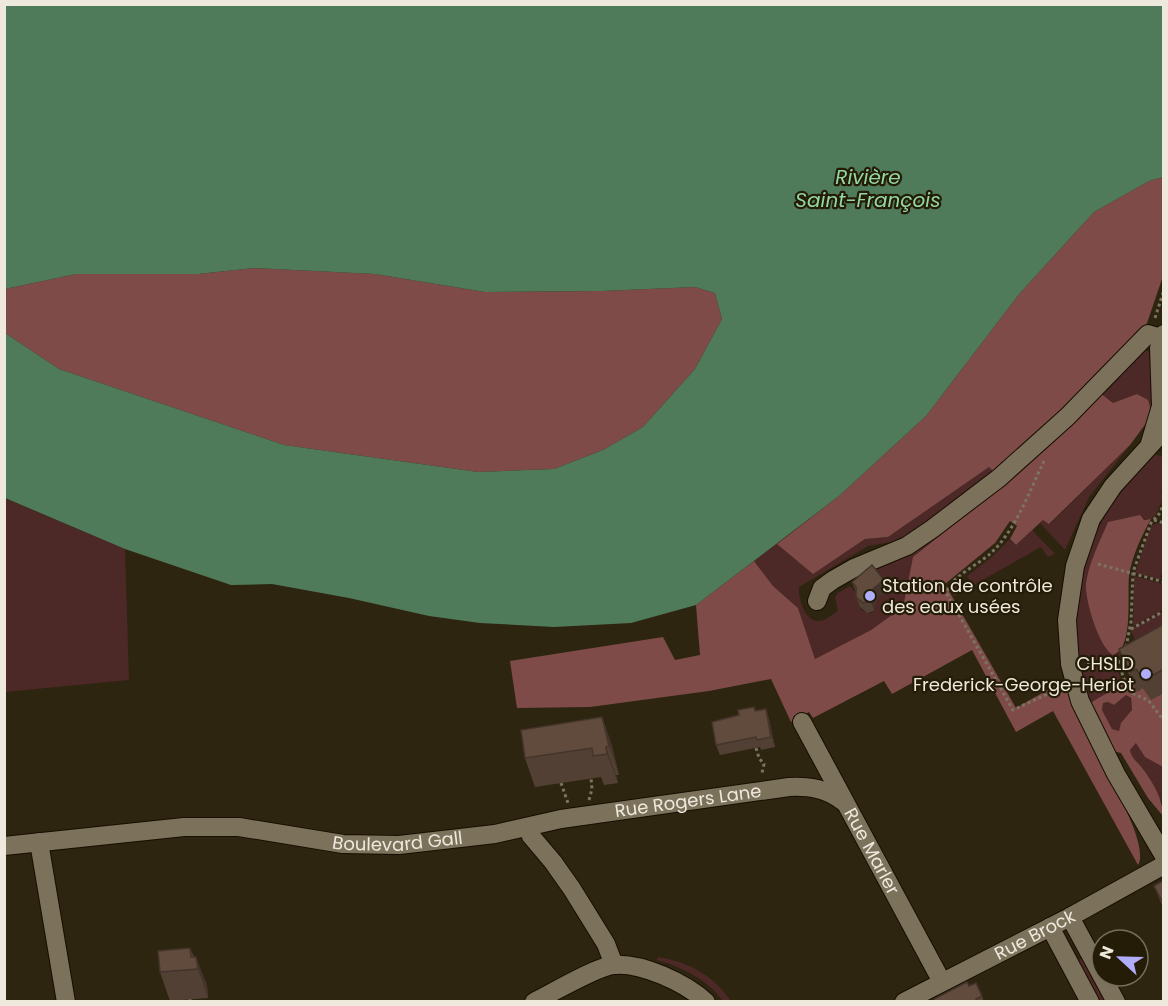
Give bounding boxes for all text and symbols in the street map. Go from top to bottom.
water label: Rivière Saint-François [795,163,941,214]
place label: Station de contrôle des eaux usées [882,573,1053,619]
marker: Station de contrôle des eaux usées [863,589,877,603]
place label: CHSLD Frederick-George-Heriot [913,651,1134,697]
marker: CHSLD Frederick-George-Heriot [1139,667,1153,681]
street label: Rue Rogers Lane [613,778,763,823]
street label: Rue Marler [839,803,906,899]
street label: Boulevard Gall [330,825,464,857]
street label: Rue Brock [990,903,1080,966]
north arrow [1090,928,1150,988]
text: N [1094,943,1119,962]

